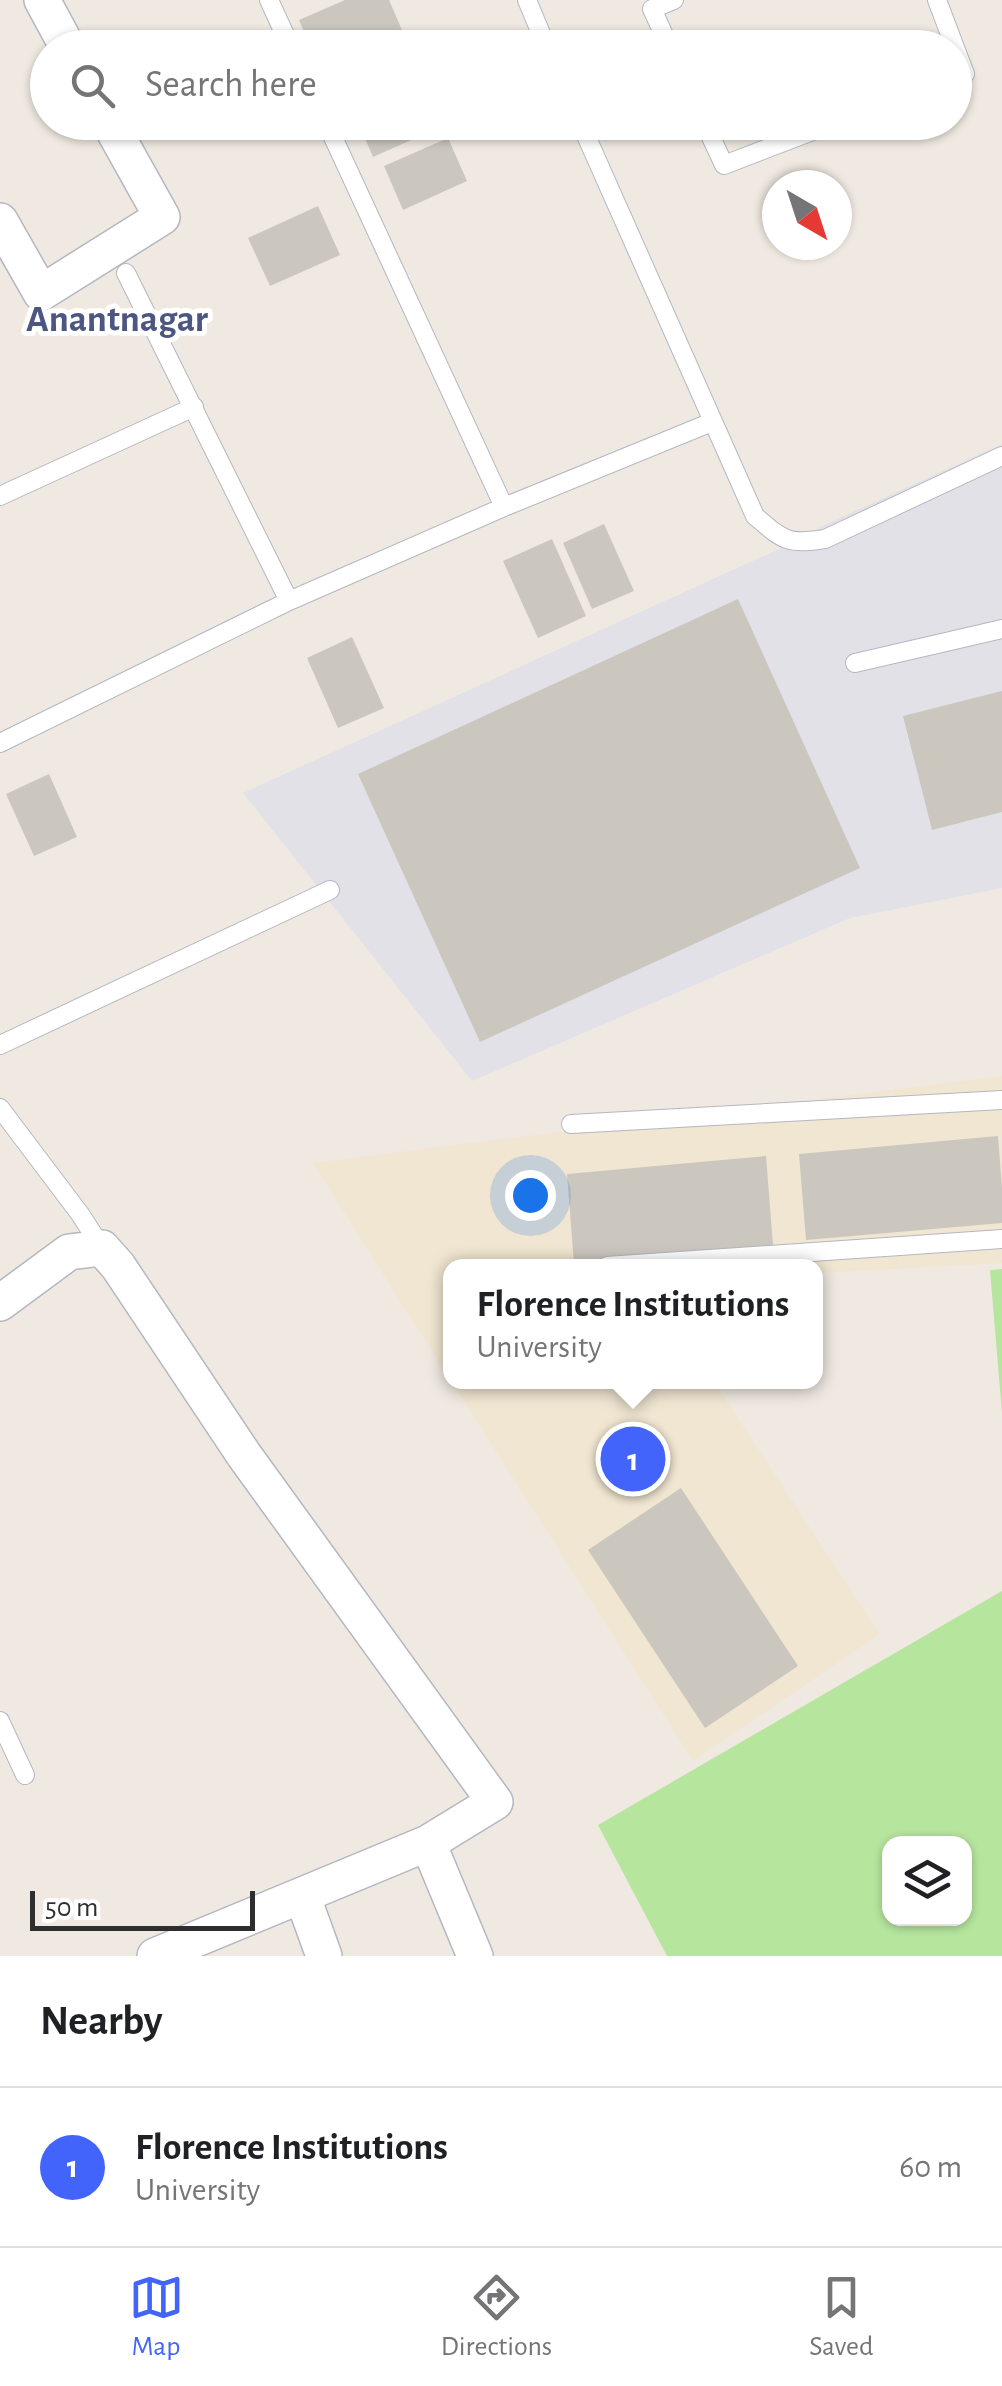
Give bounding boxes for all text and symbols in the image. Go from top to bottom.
search box [30,30,972,140]
icon: search [65,58,120,113]
text: Search here [145,66,317,104]
north arrow [762,170,852,260]
district label: Anantnagar [26,301,209,339]
your location [505,1170,556,1221]
popup [443,1259,823,1389]
text: Florence Institutions [477,1286,789,1324]
text: University [477,1331,602,1363]
pin: 1 [600,1422,666,1496]
map controls [882,1836,972,1926]
button: layers [882,1836,972,1926]
scale bar [30,1886,255,1930]
text: 50 m [45,1894,99,1922]
text: Nearby [40,2000,163,2042]
text: Florence Institutions [135,2129,448,2167]
text: 1 [67,2151,78,2183]
text: 60 m [899,2151,962,2183]
text: University [135,2174,260,2206]
tab: Map [129,2270,184,2364]
tab: Directions [441,2270,552,2364]
tab: Saved [809,2270,873,2364]

